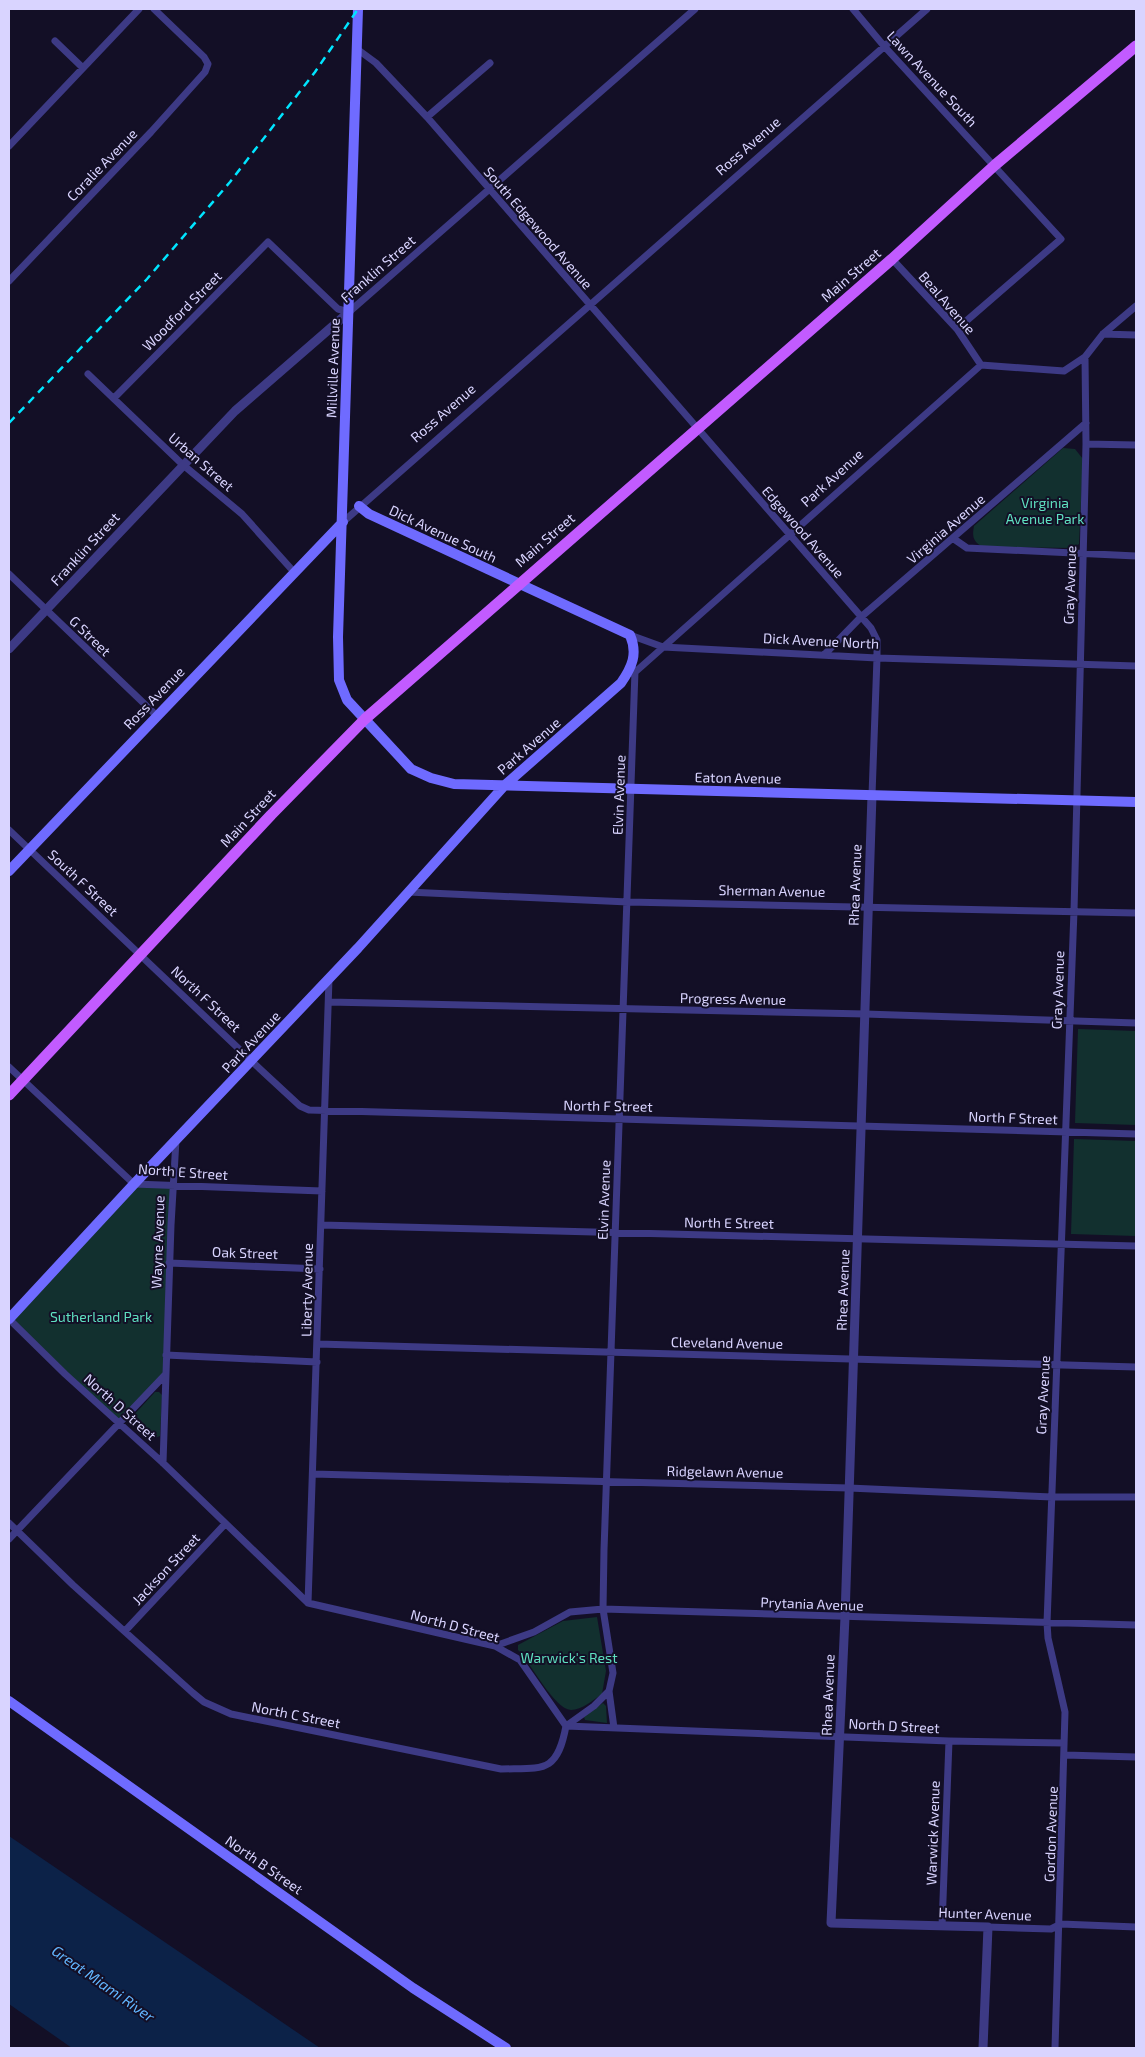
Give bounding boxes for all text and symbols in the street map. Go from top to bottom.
street label: Lawn Avenue South [884,27,981,130]
street label: Ross Avenue [712,113,784,178]
street label: Coralie Avenue [63,125,140,204]
street label: South Edgewood Avenue [481,163,596,292]
street label: Franklin Street [337,231,419,306]
street label: Main Street [817,244,884,305]
street label: Woodford Street [138,267,225,354]
street label: Beal Avenue [916,268,979,337]
street label: Millville Avenue [322,318,343,418]
street label: Ross Avenue [407,380,479,445]
street label: Urban Street [165,429,237,495]
street label: Park Avenue [797,445,866,510]
street label: Edgewood Avenue [759,482,848,581]
street label: Virginia Avenue [903,490,988,567]
park label: Virginia Avenue Park [1006,494,1084,527]
street label: Dick Avenue South [387,501,500,566]
street label: Franklin Street [46,509,123,589]
street label: Main Street [511,509,578,570]
street label: Gray Avenue [1060,545,1079,625]
street label: G Street [66,612,115,659]
street label: Dick Avenue North [762,629,880,652]
street label: Ross Avenue [120,663,188,732]
street label: Park Avenue [494,714,564,778]
street label: Elvin Avenue [609,754,628,835]
street label: Eaton Avenue [695,768,781,787]
street label: Main Street [216,785,279,850]
street label: Rhea Avenue [845,844,864,926]
street label: South F Street [45,846,122,919]
street label: Sherman Avenue [718,881,826,900]
street label: Gray Avenue [1048,950,1067,1030]
street label: North F Street [168,962,245,1035]
street label: Progress Avenue [680,989,786,1008]
street label: Park Avenue [218,1007,284,1076]
street label: North F Street [563,1096,653,1115]
street label: North F Street [968,1107,1058,1128]
street label: Elvin Avenue [594,1159,613,1240]
street label: North E Street [138,1160,228,1183]
street label: Wayne Avenue [147,1195,168,1289]
street label: North E Street [684,1213,774,1232]
street label: Oak Street [212,1243,278,1262]
street label: Liberty Avenue [297,1243,316,1337]
street label: Rhea Avenue [833,1249,852,1331]
park label: Sutherland Park [50,1308,152,1325]
street label: Cleveland Avenue [671,1333,783,1352]
street label: Gray Avenue [1032,1355,1053,1435]
street label: North D Street [81,1370,160,1444]
street label: Ridgelawn Avenue [667,1462,783,1481]
street label: Jackson Street [128,1529,203,1608]
street label: Prytania Avenue [760,1593,864,1614]
street label: North D Street [409,1605,501,1646]
park label: Warwick's Rest [520,1649,618,1666]
street label: Rhea Avenue [818,1654,837,1736]
street label: North C Street [250,1698,342,1731]
street label: North D Street [848,1715,940,1736]
street label: Warwick Avenue [922,1780,943,1886]
street label: Gordon Avenue [1040,1786,1061,1882]
street label: North B Street [222,1832,306,1898]
street label: Hunter Avenue [938,1903,1032,1924]
water label: Great Miami River [49,1941,159,2026]

